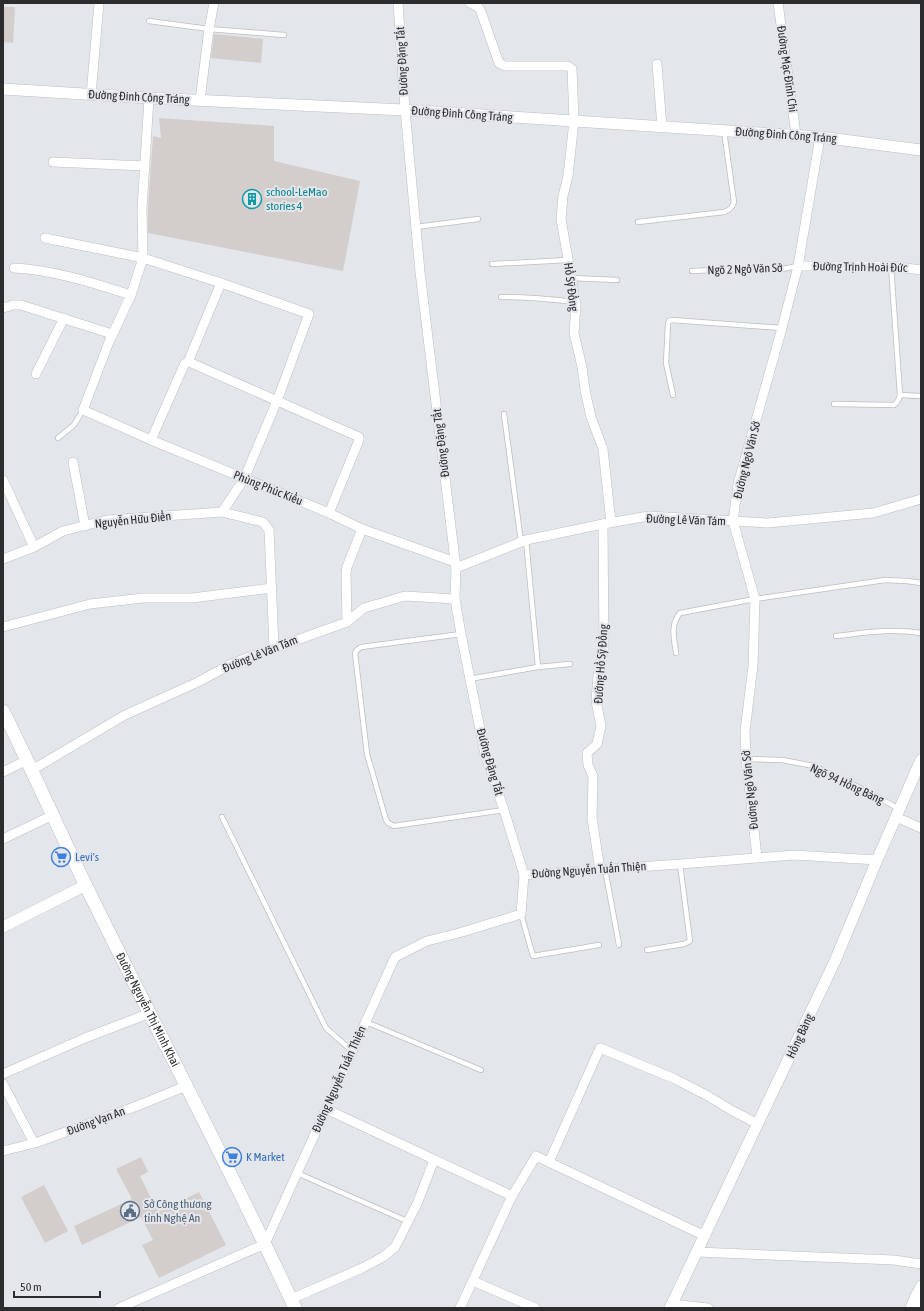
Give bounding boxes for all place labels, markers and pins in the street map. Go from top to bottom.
place label: school-LeMao stories 4 [266,185,328,213]
building icon: school-LeMao stories 4 [241,188,263,210]
supermarket icon: Levi's [50,846,72,868]
place label: Levi's [75,850,99,864]
supermarket icon: K Market [221,1146,243,1168]
place label: K Market [246,1150,285,1164]
place label: Sở Công thương tỉnh Nghệ An [144,1197,213,1225]
public building icon: Sở Công thương tỉnh Nghệ An [119,1200,141,1222]

